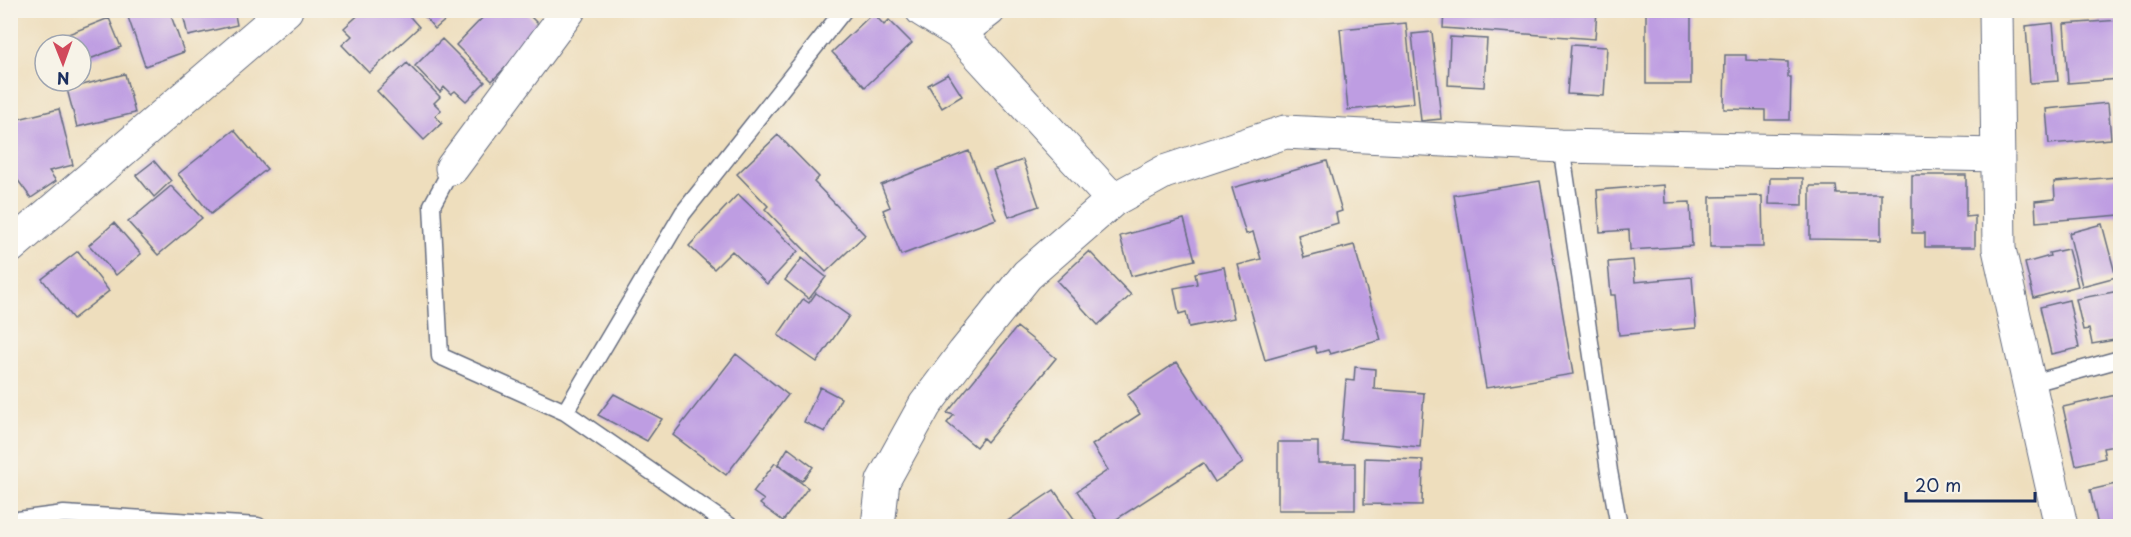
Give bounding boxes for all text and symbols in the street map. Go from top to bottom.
north arrow [33,33,93,93]
text: N [57,67,70,91]
scale bar [1906,465,2035,503]
text: 20 m [1915,471,1961,498]

